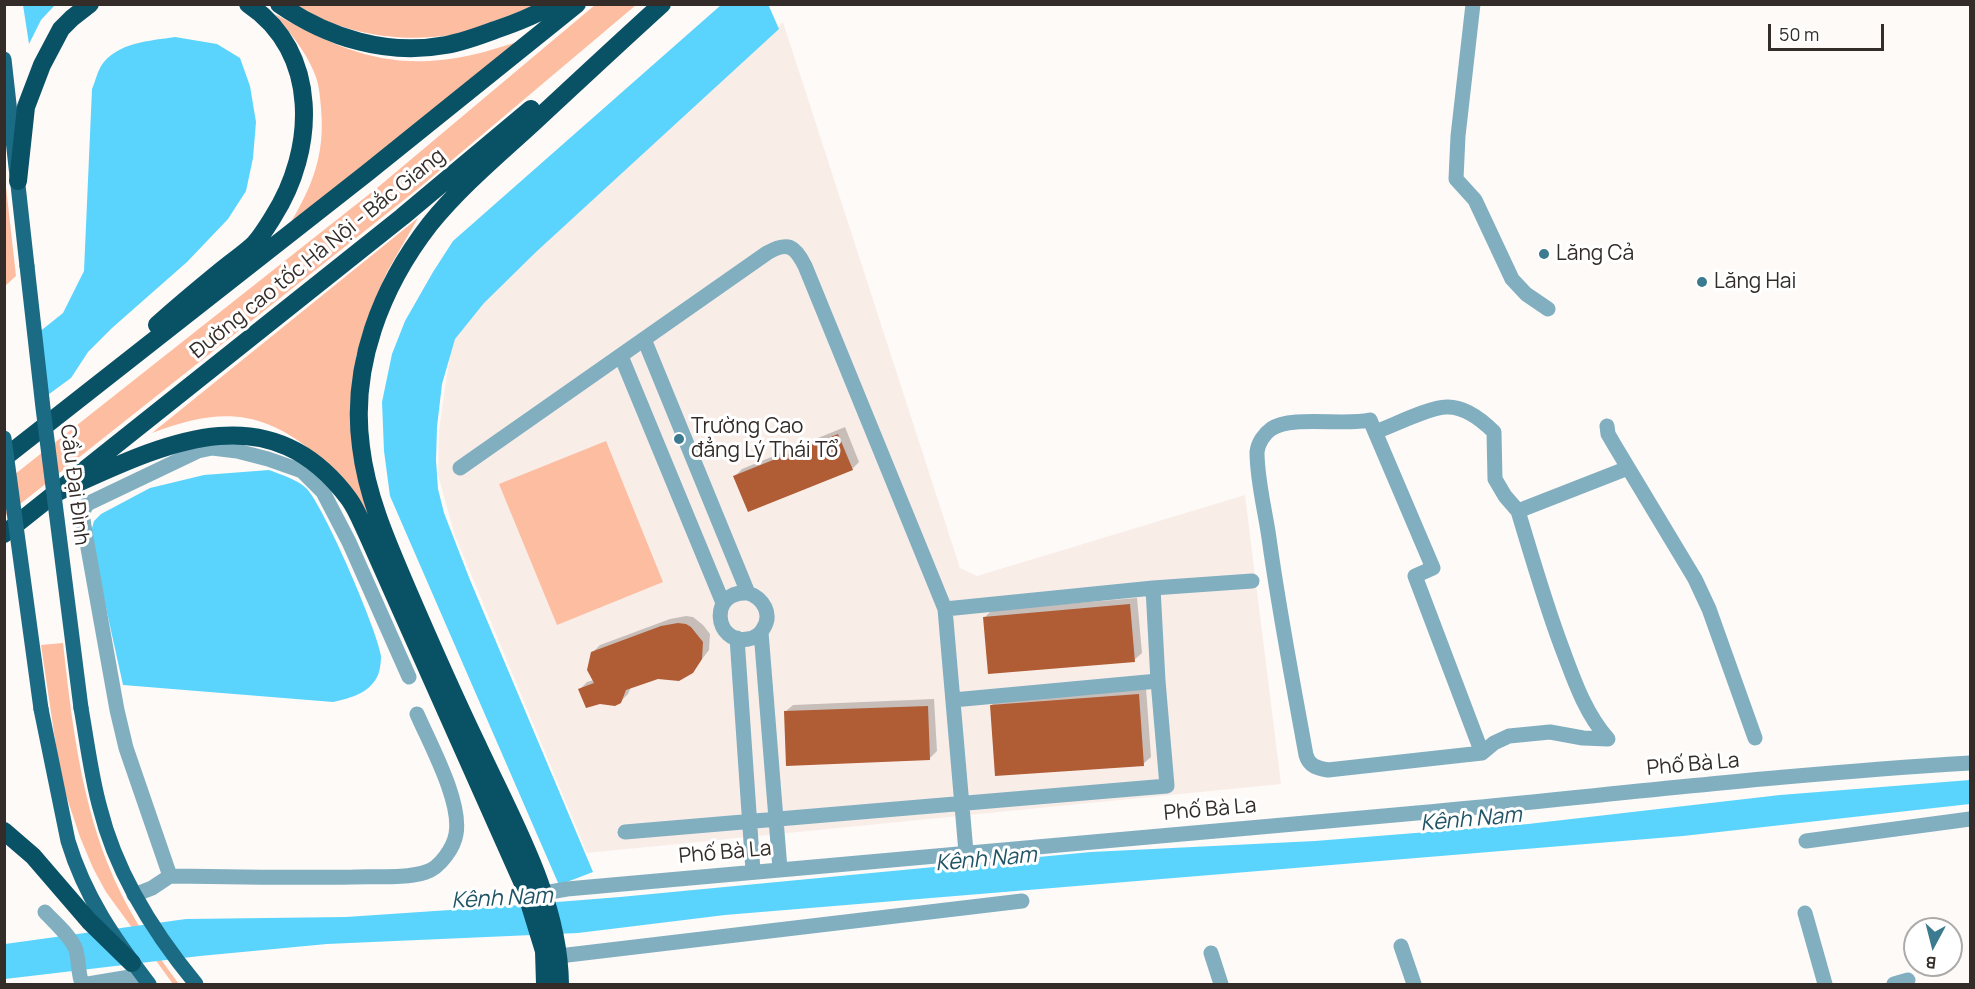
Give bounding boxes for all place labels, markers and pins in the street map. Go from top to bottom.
place label: Lăng Cả [1556,241,1634,267]
marker: Lăng Cả [1537,247,1551,261]
place label: Lăng Hai [1714,269,1796,295]
marker: Lăng Hai [1695,275,1709,289]
place label: Trường Cao đẳng Lý Thái Tổ [691,414,838,464]
marker: Trường Cao đẳng Lý Thái Tổ [672,432,686,446]

